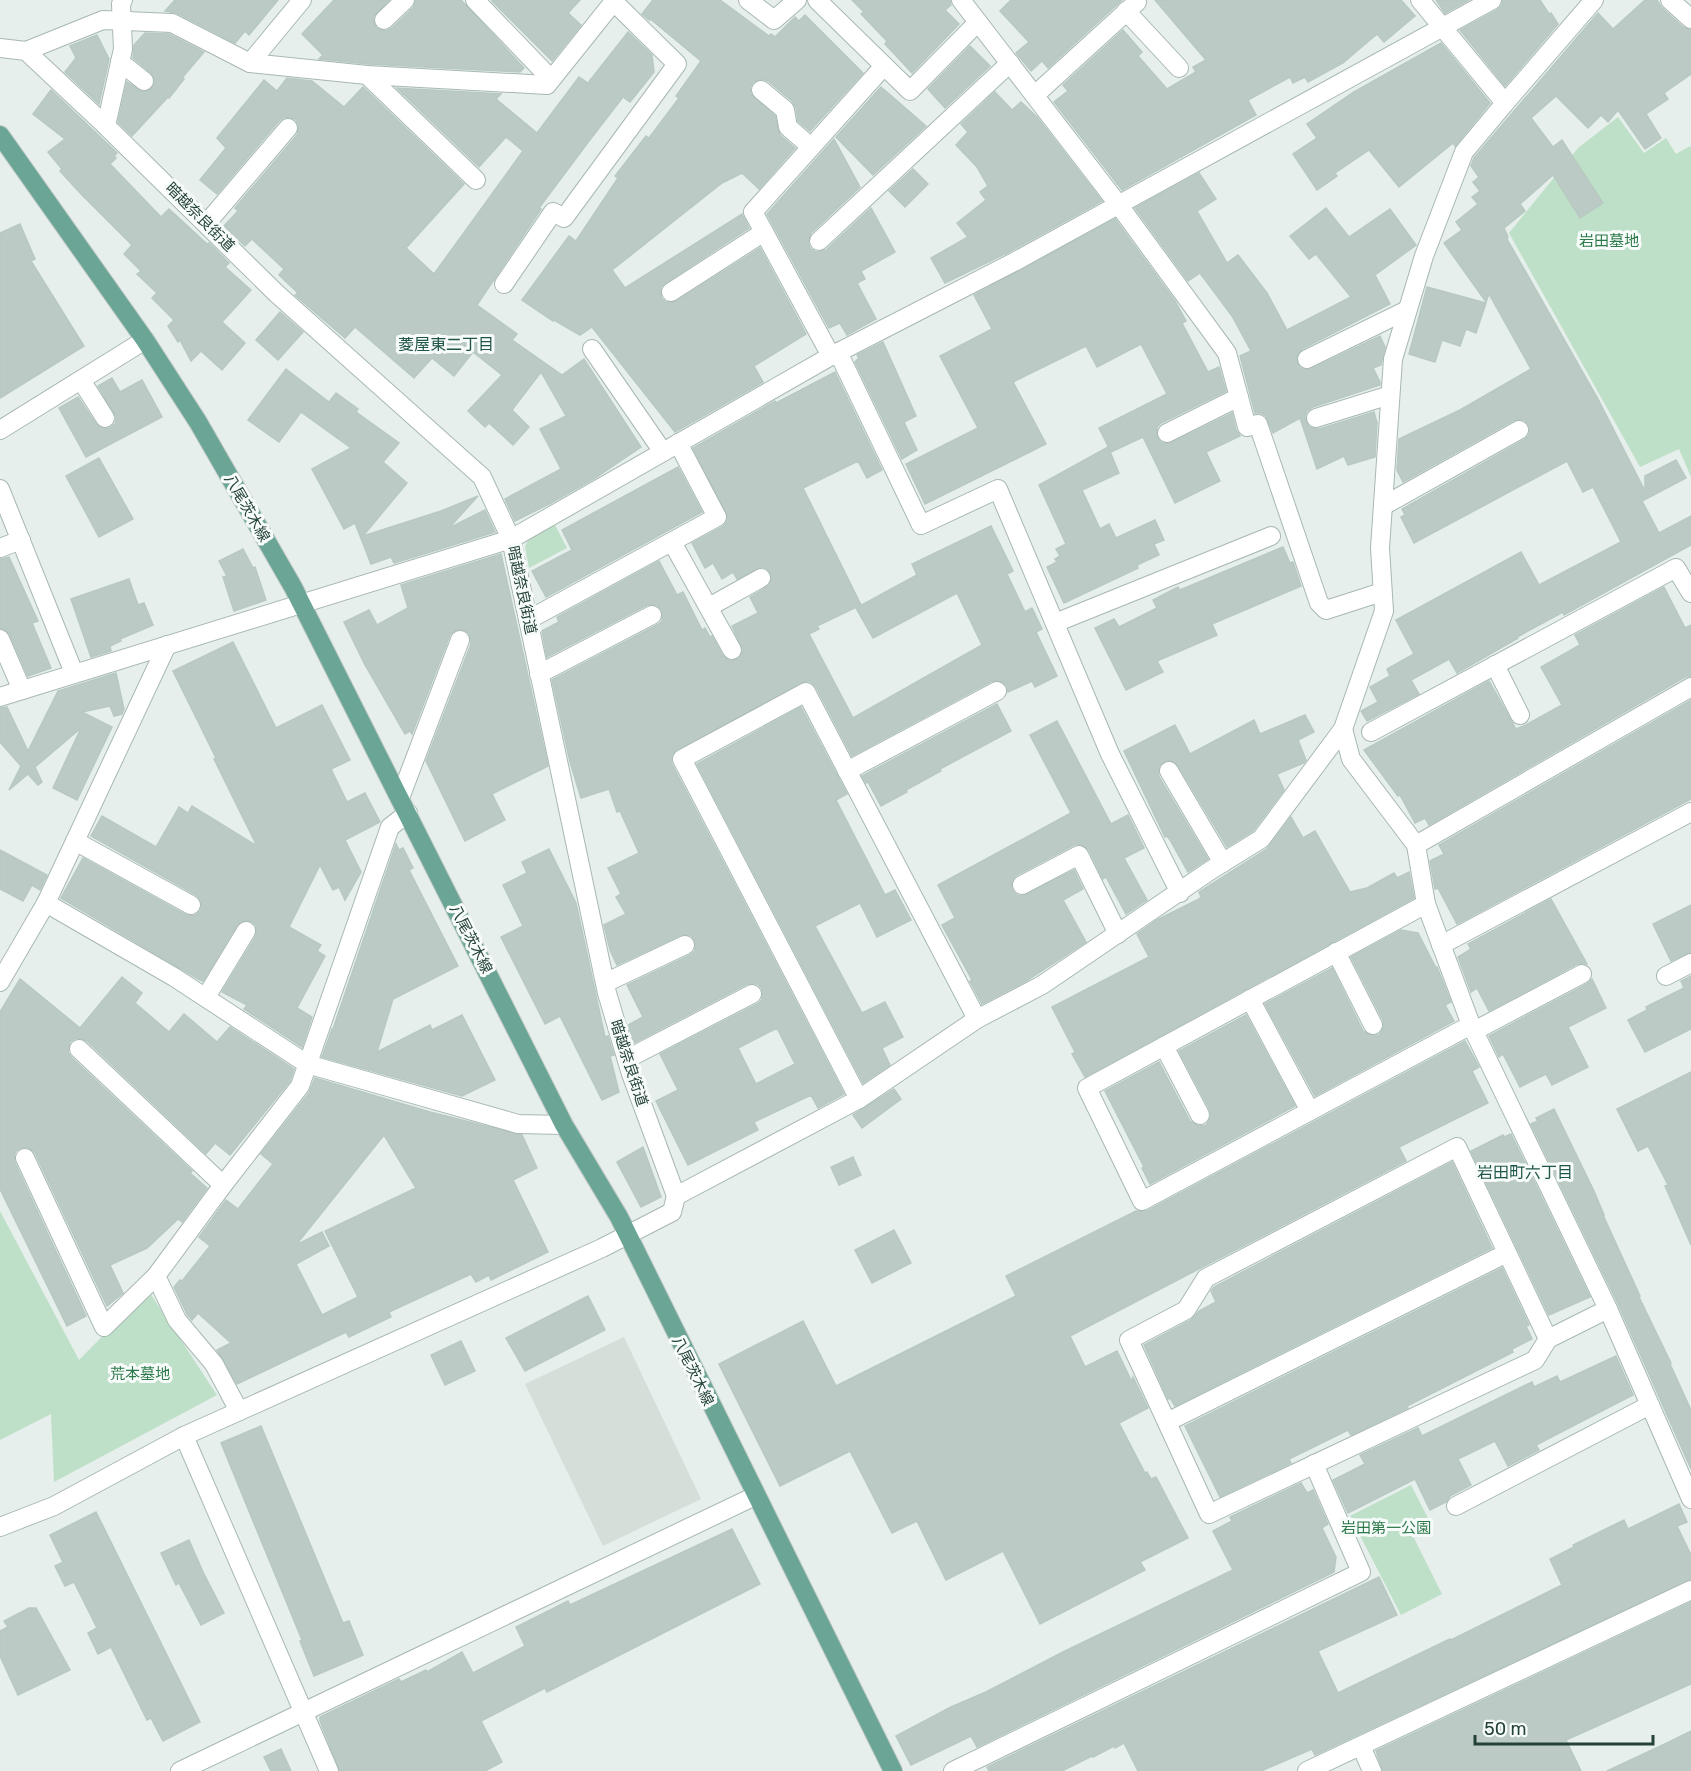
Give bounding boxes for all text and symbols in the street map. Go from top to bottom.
street label: 暗越奈良街道 [162,179,238,255]
park label: 岩田墓地 [1579,232,1639,250]
district label: 菱屋東二丁目 [398,335,494,354]
street label: 八尾茨木線 [220,471,274,545]
street label: 暗越奈良街道 [504,544,540,636]
street label: 八尾茨木線 [446,901,496,977]
street label: 暗越奈良街道 [607,1017,651,1109]
district label: 岩田町六丁目 [1477,1163,1573,1182]
street label: 八尾茨木線 [668,1333,718,1409]
park label: 荒本墓地 [110,1365,170,1383]
park label: 岩田第一公園 [1341,1519,1431,1537]
scale bar [1475,1708,1654,1746]
text: 50 m [1484,1718,1527,1740]

